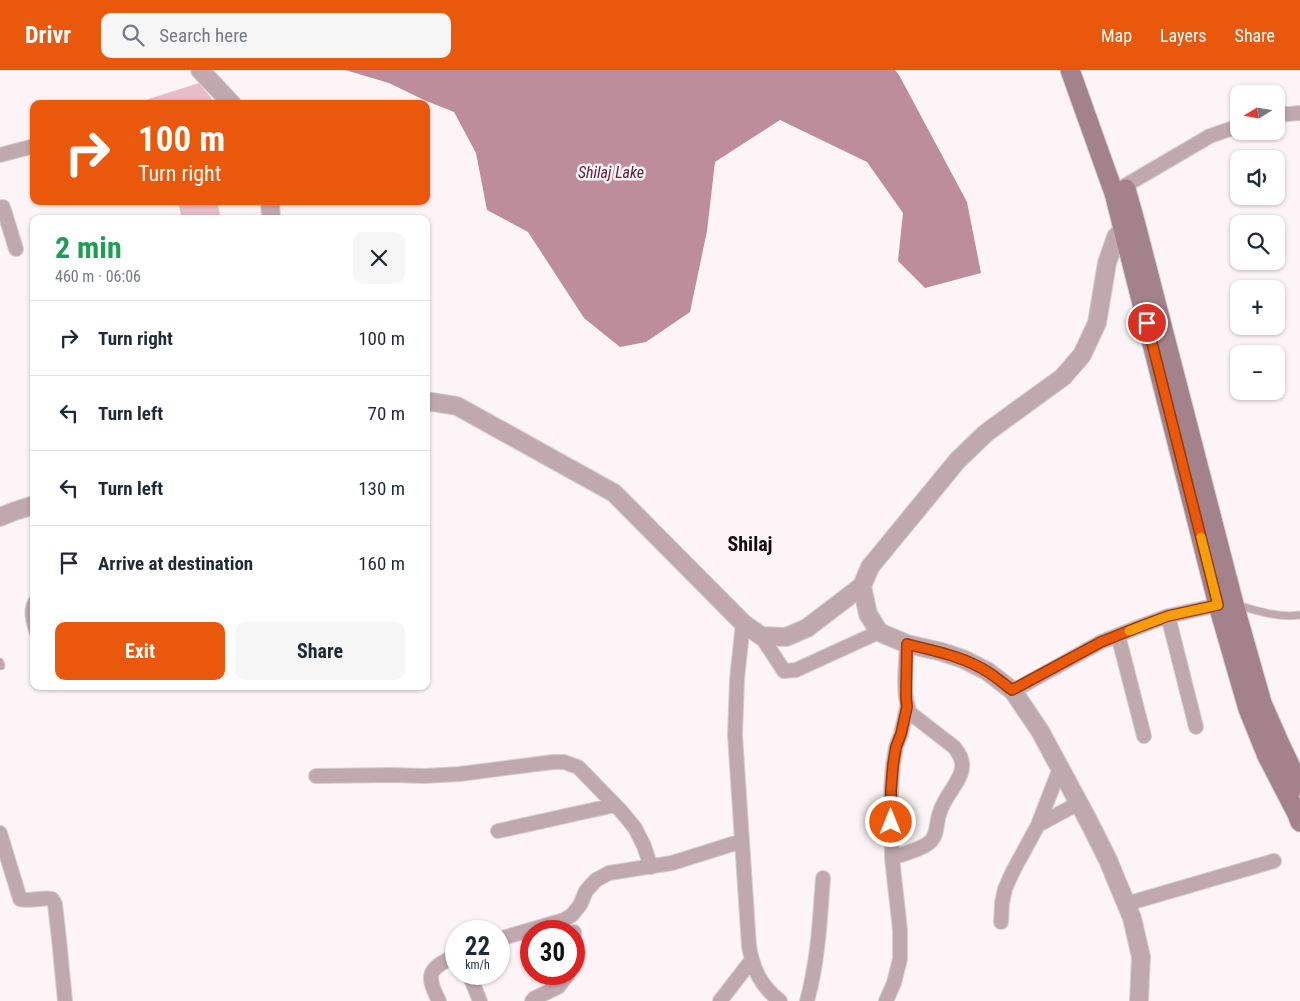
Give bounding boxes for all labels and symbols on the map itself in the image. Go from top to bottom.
north arrow [1230,85,1285,140]
water label: Shilaj Lake [578,163,644,182]
pin [1126,302,1168,344]
district label: Shilaj [727,532,773,556]
position arrow [864,795,916,847]
speed limit sign: 30 [520,920,585,985]

